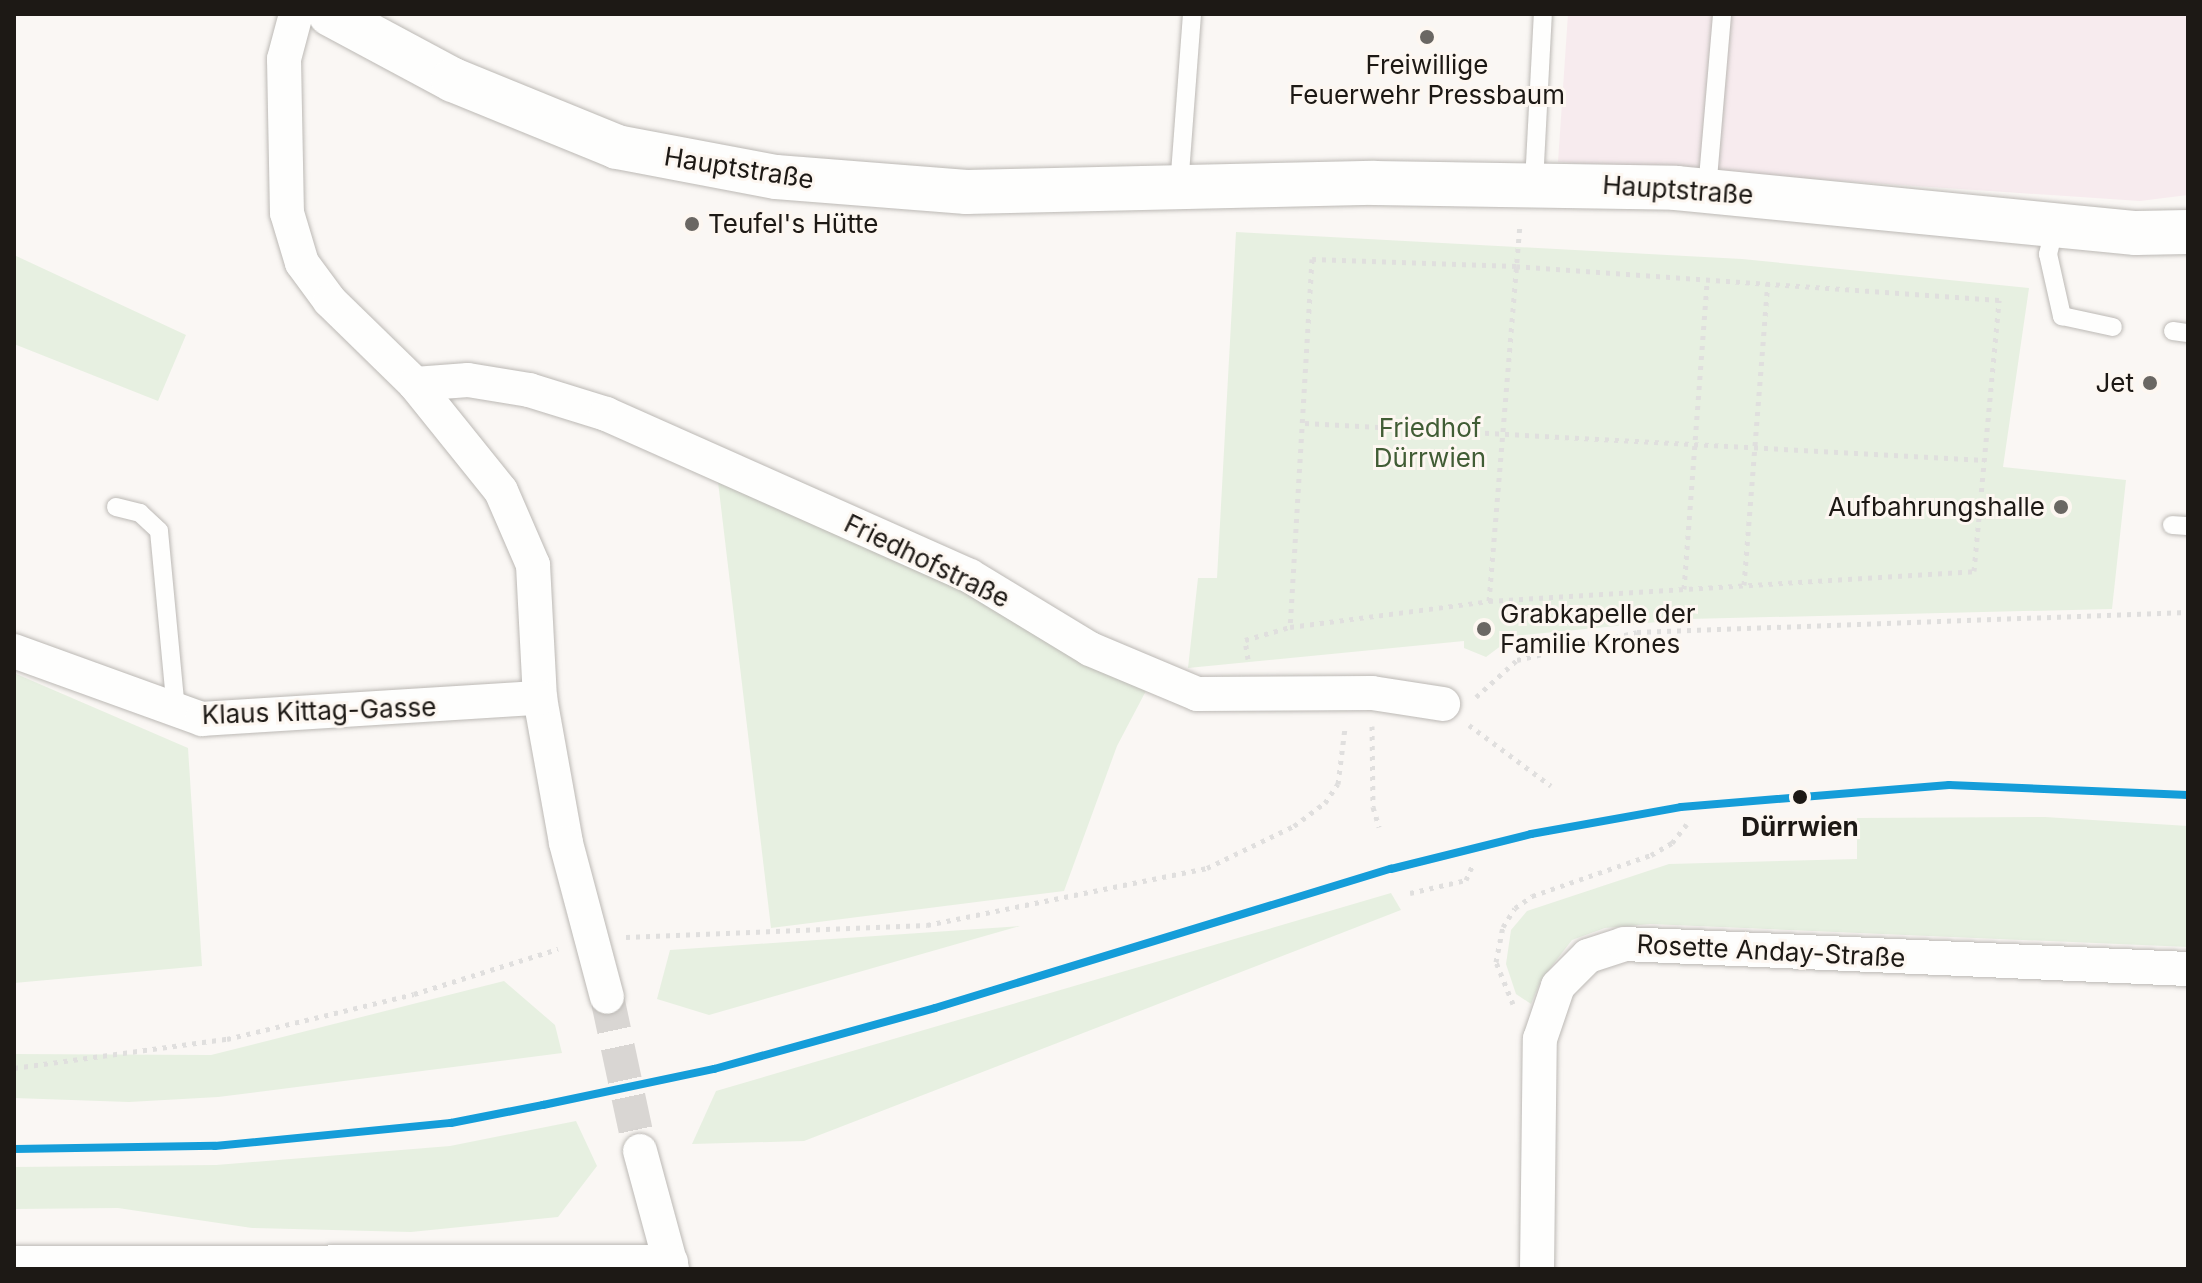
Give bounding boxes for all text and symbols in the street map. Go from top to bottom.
marker: Freiwillige Feuerwehr Pressbaum [1418,28,1436,46]
place label: Freiwillige Feuerwehr Pressbaum [1289,49,1565,110]
street label: Hauptstraße [662,141,816,195]
street label: Hauptstraße [1601,169,1755,211]
place label: Teufel's Hütte [708,208,878,240]
marker: Teufel's Hütte [683,215,701,233]
place label: Jet [2095,367,2134,399]
marker: Jet [2141,374,2159,392]
park label: Friedhof Dürrwien [1374,412,1486,474]
place label: Aufbahrungshalle [1828,491,2045,523]
marker: Aufbahrungshalle [2052,498,2070,516]
street label: Friedhofstraße [839,508,1015,614]
place label: Grabkapelle der Familie Krones [1500,598,1696,660]
marker: Grabkapelle der Familie Krones [1475,620,1493,638]
street label: Klaus Kittag-Gasse [201,691,437,731]
marker: Dürrwien [1789,786,1811,808]
place label: Dürrwien [1741,811,1859,843]
street label: Rosette Anday-Straße [1636,928,1906,974]

